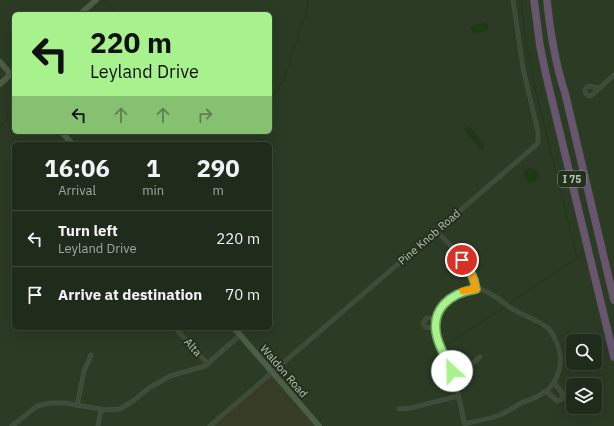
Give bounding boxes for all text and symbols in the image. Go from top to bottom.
text: 220 m [90,24,172,61]
icon: left [24,28,76,80]
text: Leyland Drive [90,60,199,83]
icon: left [68,104,90,126]
icon: ahead [110,104,132,126]
icon: ahead [152,104,174,126]
icon: right [194,104,216,126]
text: 16:06 [44,152,110,184]
text: 1 [146,152,160,184]
text: 290 [196,152,240,184]
road number: I 75 [558,171,586,187]
text: Arrival [58,182,96,199]
text: min [142,182,164,199]
text: m [212,182,224,199]
street label: Pine Knob Road [395,206,463,268]
text: Turn left [58,221,118,240]
icon: left [24,228,46,250]
text: 220 m [216,229,260,248]
text: Leyland Drive [58,240,137,257]
pin [445,243,479,277]
icon: arrive [451,249,473,271]
icon: arrive [24,284,46,306]
text: Arrive at destination [58,285,202,304]
text: 70 m [225,285,260,304]
map controls [566,334,602,414]
button: search [566,334,602,370]
street label: Alta [181,335,205,359]
street label: Waldon Road [257,342,311,400]
position arrow [431,350,473,392]
button: layers [566,378,602,414]

